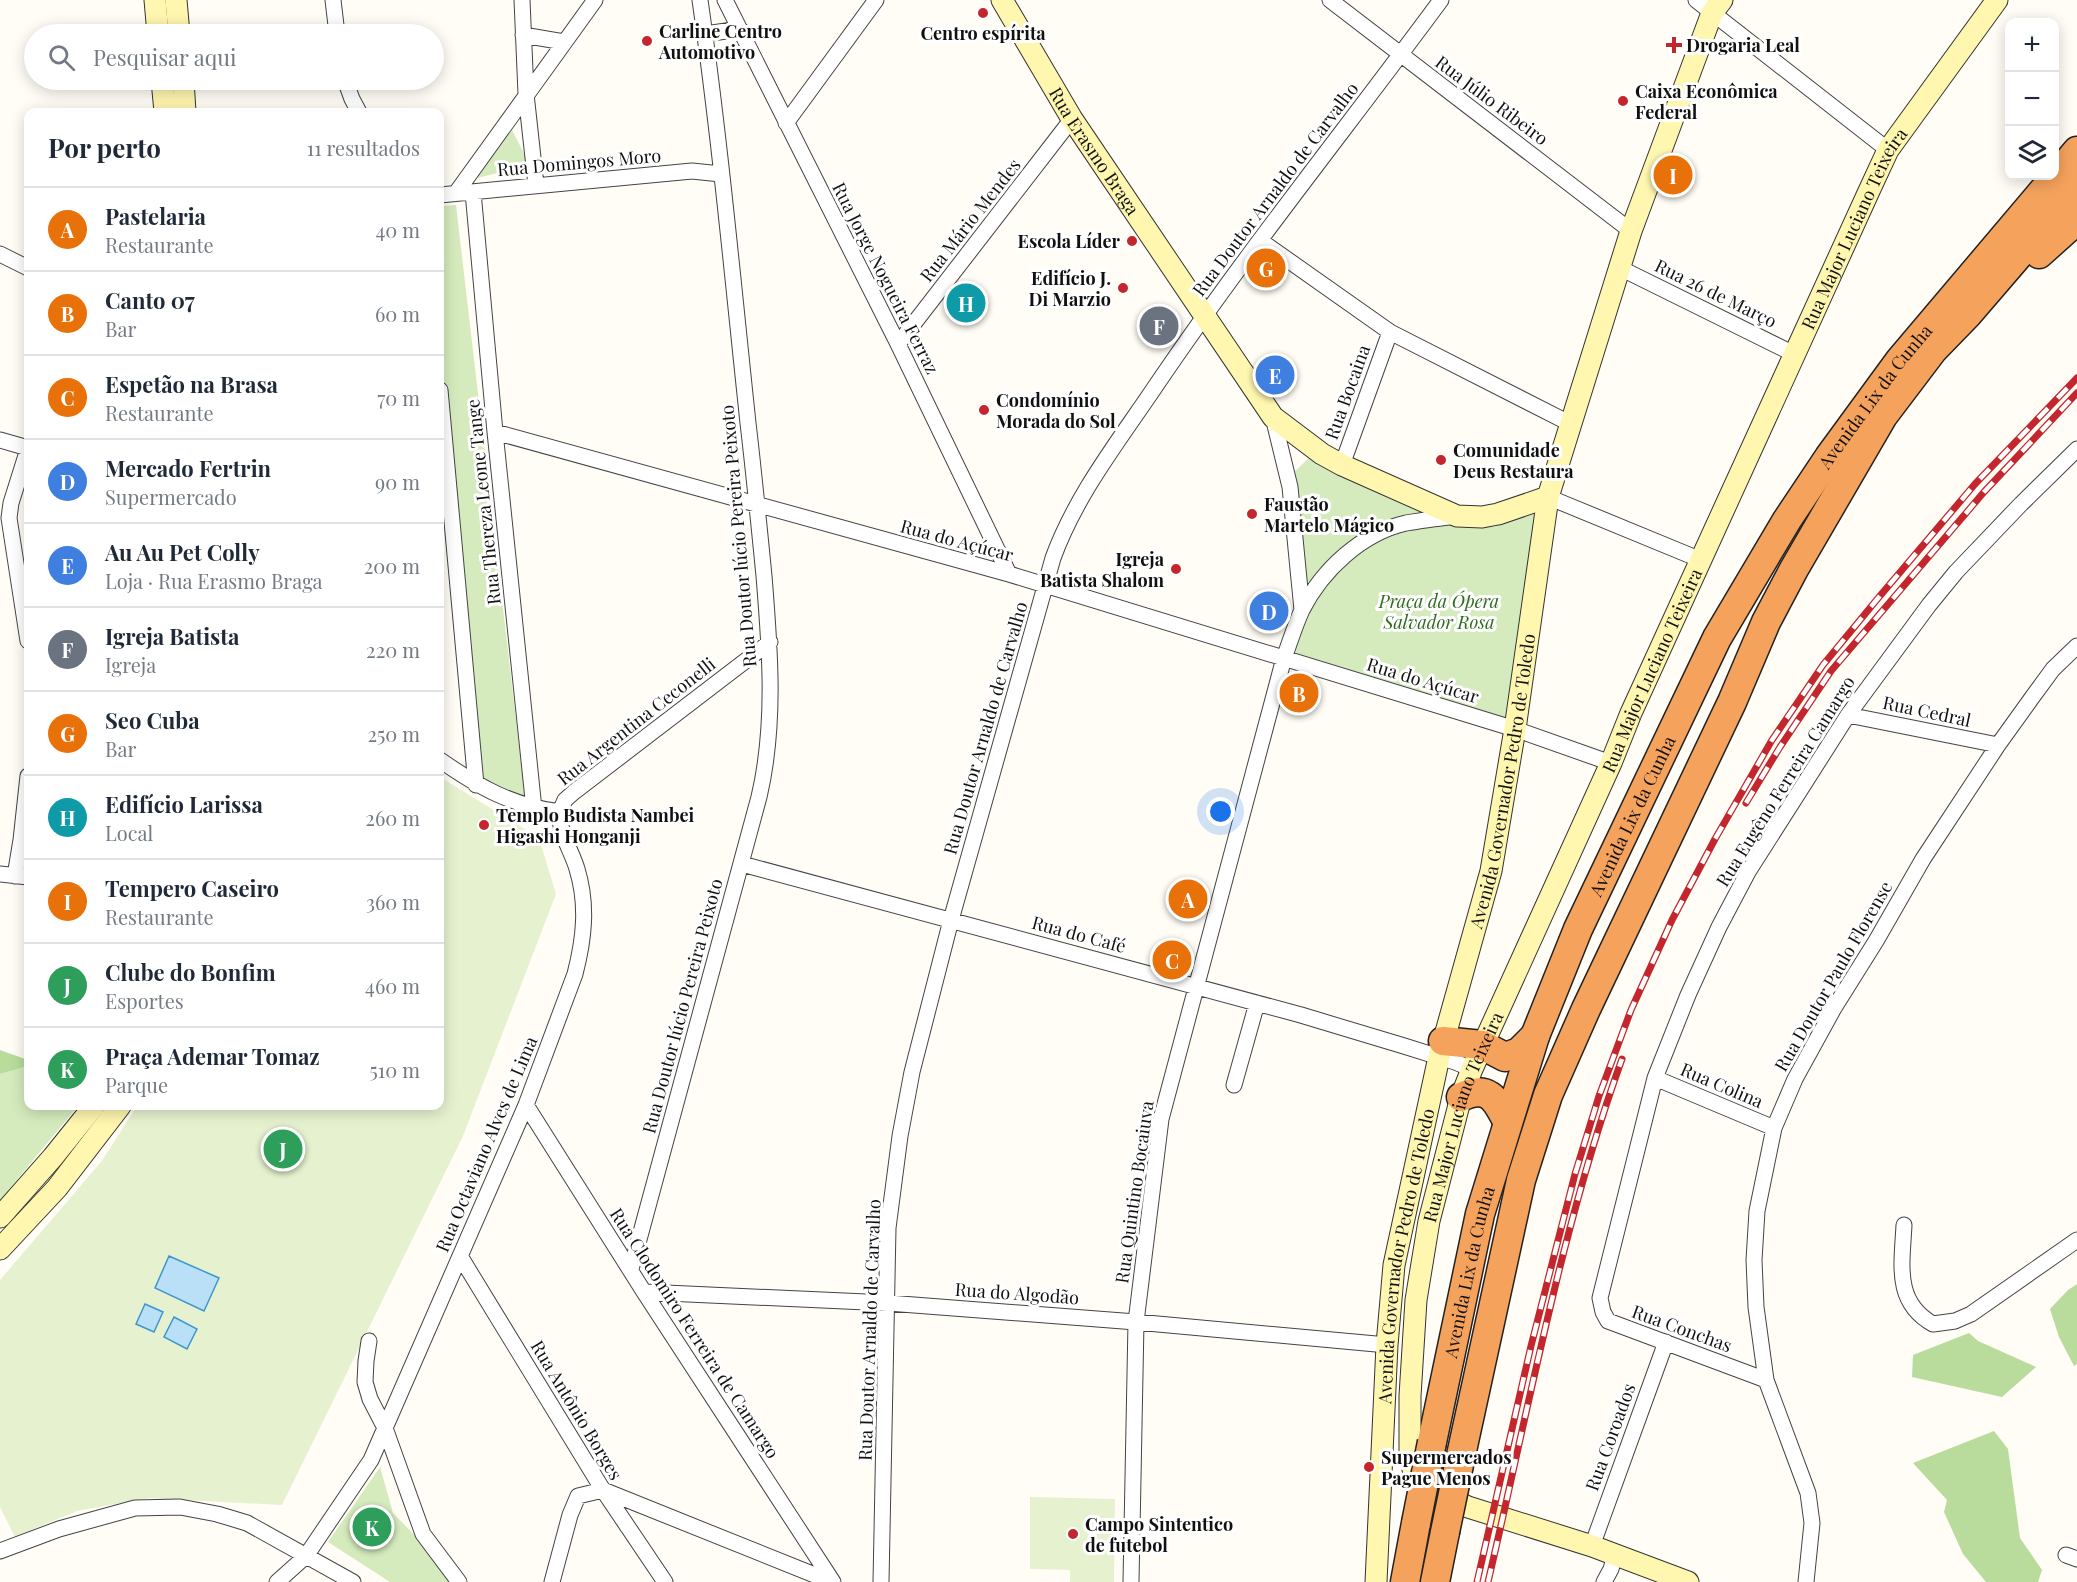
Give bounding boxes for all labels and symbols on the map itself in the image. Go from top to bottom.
marker: Centro espírita [976,6,990,20]
place label: Carline Centro Automotivo [658,19,782,64]
place label: Centro espírita [920,21,1046,45]
place label: Drogaria Leal [1686,33,1800,57]
marker: Carline Centro Automotivo [640,34,654,48]
marker: Drogaria Leal [1667,38,1681,52]
street label: Rua Júlio Ribeiro [1431,50,1553,150]
street label: Rua Doutor Arnaldo de Carvalho [1187,77,1363,301]
place label: Caixa Econômica Federal [1635,79,1778,124]
street label: Rua Erasmo Braga [1044,83,1145,219]
marker: Caixa Econômica Federal [1616,94,1630,108]
street label: Rua Major Luciano Teixeira [1796,123,1912,333]
street label: Rua Domingos Moro [496,143,662,181]
pin: I [1654,152,1692,198]
street label: Rua Mário Mendes [914,153,1026,287]
street label: Rua Jorge Nogueira Ferraz [827,178,945,378]
place label: Escola Líder [1018,229,1121,253]
marker: Escola Líder [1125,234,1139,248]
pin: G [1246,246,1286,290]
street label: Rua 26 de Março [1651,253,1781,333]
place label: Edifício J. Di Marzio [1028,266,1111,311]
pin: H [946,280,986,326]
marker: Edifício J. Di Marzio [1116,281,1130,295]
pin: F [1140,304,1178,348]
street label: Avenida Lix da Cunha [1812,319,1937,474]
street label: Rua Bocaina [1319,341,1375,443]
pin: E [1256,352,1294,398]
place label: Condomínio Morada do Sol [996,388,1116,433]
street label: Rua Thereza Leone Tange [460,398,506,606]
marker: Condomínio Morada do Sol [977,403,991,417]
street label: Rua Doutor lúcio Pereira Peixoto [715,404,761,668]
place label: Comunidade Deus Restaura [1453,438,1574,483]
marker: Comunidade Deus Restaura [1434,453,1448,467]
place label: Faustão Martelo Mágico [1264,492,1394,537]
marker: Faustão Martelo Mágico [1245,507,1259,521]
street label: Rua do Açúcar [898,513,1016,567]
place label: Igreja Batista Shalom [1040,547,1165,592]
marker: Igreja Batista Shalom [1169,562,1183,576]
street label: Rua Major Luciano Teixeira [1596,564,1707,776]
pin: D [1250,588,1288,634]
park label: Praça da Ópera Salvador Rosa [1378,589,1499,634]
street label: Rua Doutor Arnaldo de Carvalho [937,599,1033,857]
street label: Avenida Governador Pedro de Toledo [1463,632,1540,932]
street label: Rua Argentina Ceconelli [552,652,720,790]
street label: Rua do Açúcar [1364,652,1482,708]
pin: B [1280,670,1318,716]
street label: Rua Eugêno Ferreira Camargo [1710,671,1860,891]
street label: Rua Cedral [1881,690,1973,732]
street label: Avenida Lix da Cunha [1583,732,1681,901]
your location [1206,797,1235,826]
place label: Templo Budista Nambei Higashi Honganji [496,803,695,848]
marker: Templo Budista Nambei Higashi Honganji [477,818,491,832]
street label: Rua Doutor lúcio Pereira Peixoto [636,876,728,1136]
pin: A [1168,876,1208,922]
street label: Rua Doutor Paulo Florense [1769,877,1897,1075]
street label: Rua do Café [1029,910,1129,958]
pin: C [1152,938,1192,982]
street label: Rua Major Luciano Teixeira [1417,1008,1508,1225]
street label: Rua Octaviano Alves de Lima [430,1033,542,1255]
street label: Rua Colina [1677,1057,1767,1113]
street label: Rua Quintino Bocaiuva [1109,1099,1159,1285]
street label: Avenida Governador Pedro de Toledo [1372,1106,1440,1405]
pin: J [264,1126,302,1172]
street label: Avenida Lix da Cunha [1438,1183,1500,1361]
street label: Rua Doutor Arnaldo de Carvalho [852,1199,886,1461]
street label: Rua Clodomiro Ferreira de Camargo [605,1203,785,1463]
street label: Rua do Algodão [954,1277,1080,1309]
street label: Rua Conchas [1629,1299,1735,1357]
street label: Rua Antônio Borges [526,1336,628,1484]
street label: Rua Coroados [1579,1380,1641,1494]
place label: Supermercados Pague Menos [1381,1445,1512,1490]
marker: Supermercados Pague Menos [1362,1460,1376,1474]
pin: K [352,1504,392,1550]
place label: Campo Sintentico de futebol [1085,1512,1233,1557]
marker: Campo Sintentico de futebol [1066,1527,1080,1541]

